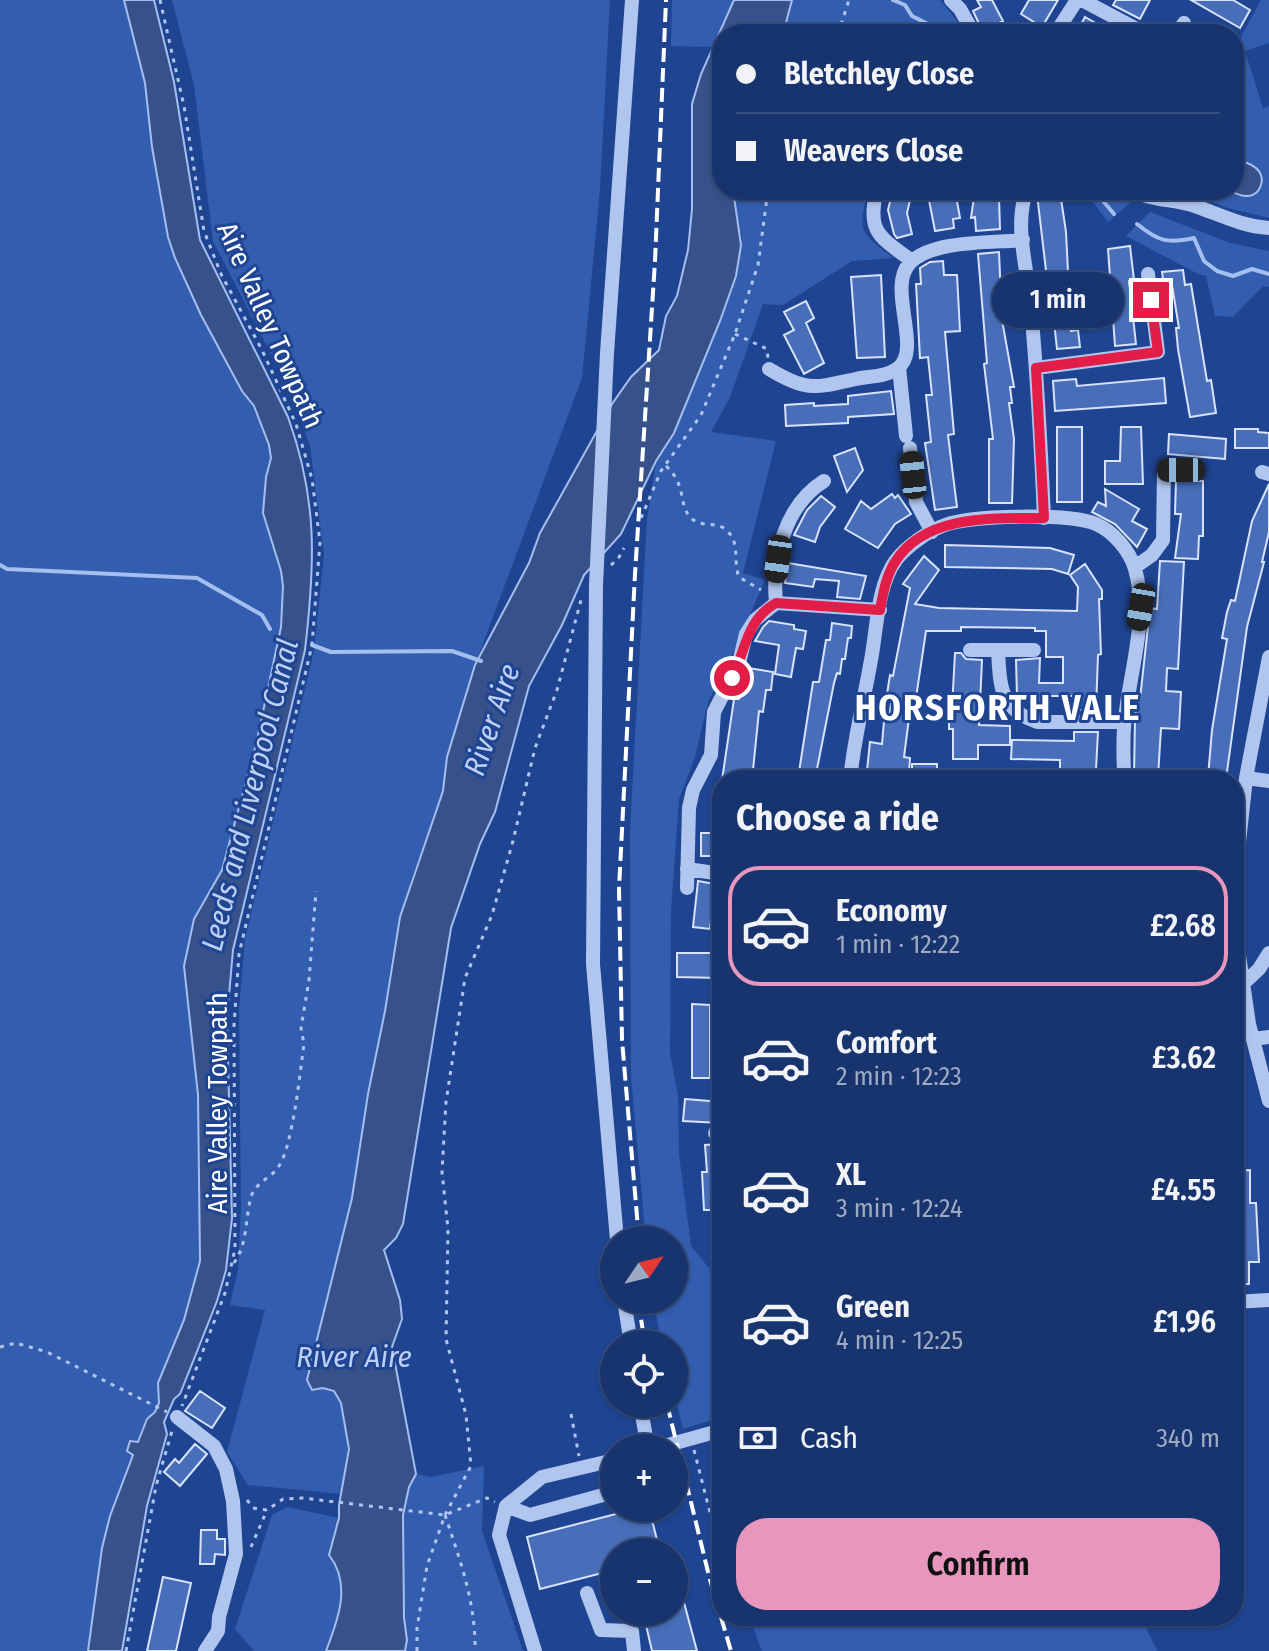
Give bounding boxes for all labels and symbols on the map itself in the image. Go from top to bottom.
street label: Aire Valley Towpath [210,217,331,433]
callout: 1 min [991,272,1123,328]
route end [1133,282,1169,318]
car [899,450,927,500]
car [1157,458,1205,482]
car [763,534,793,584]
car [1125,581,1157,633]
water label: Leeds and Liverpool Canal [194,635,306,955]
water label: River Aire [456,660,528,780]
route start [714,660,750,696]
district label: HORSFORTH VALE [855,686,1141,730]
street label: Aire Valley Towpath [201,992,234,1214]
north arrow [600,1226,688,1314]
water label: River Aire [296,1339,412,1375]

